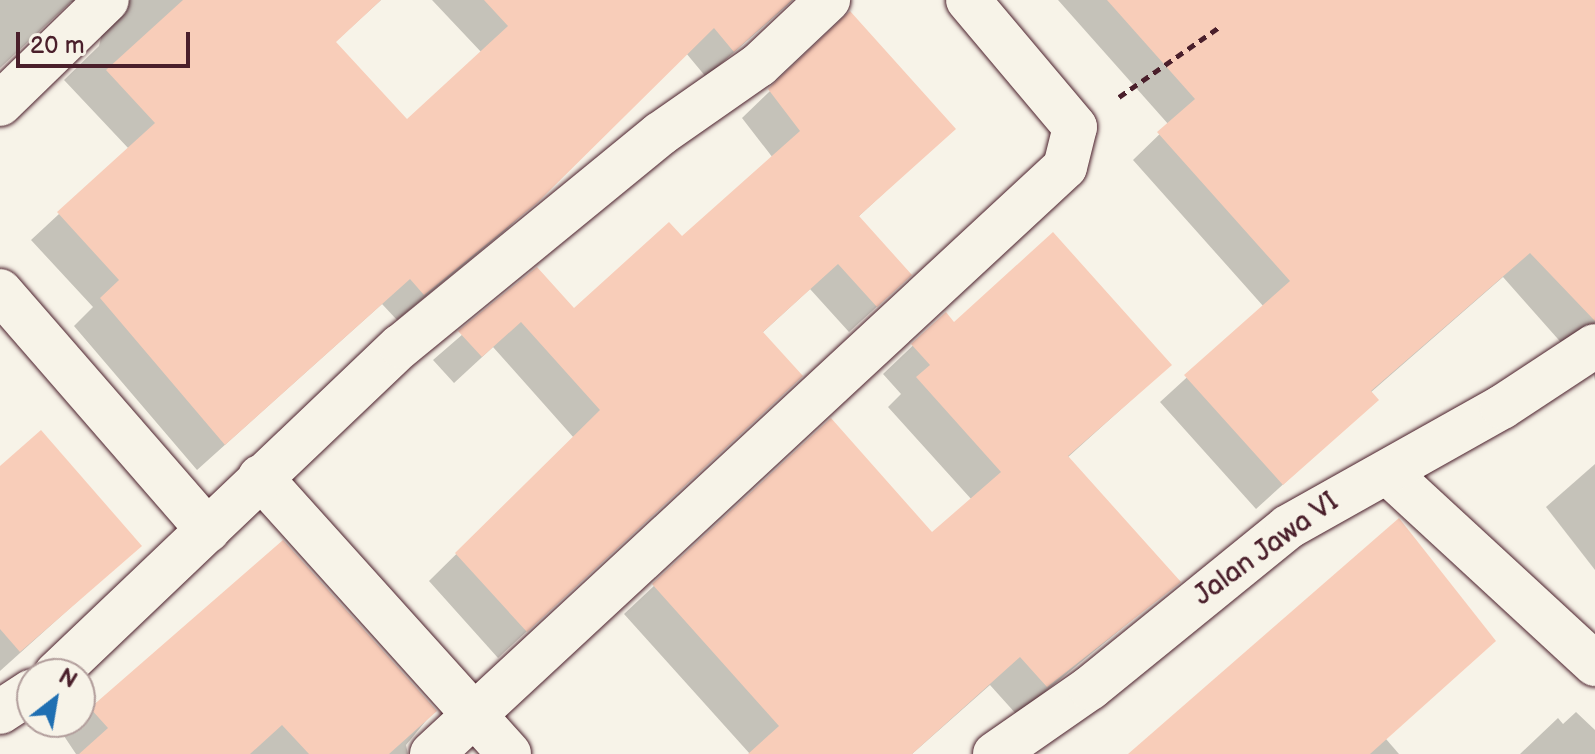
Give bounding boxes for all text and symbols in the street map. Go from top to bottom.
scale bar [20,16,194,66]
text: 20 m [30,31,85,60]
street label: Jalan Jawa VI [1186,485,1346,613]
north arrow [16,658,96,738]
text: N [54,663,82,695]

